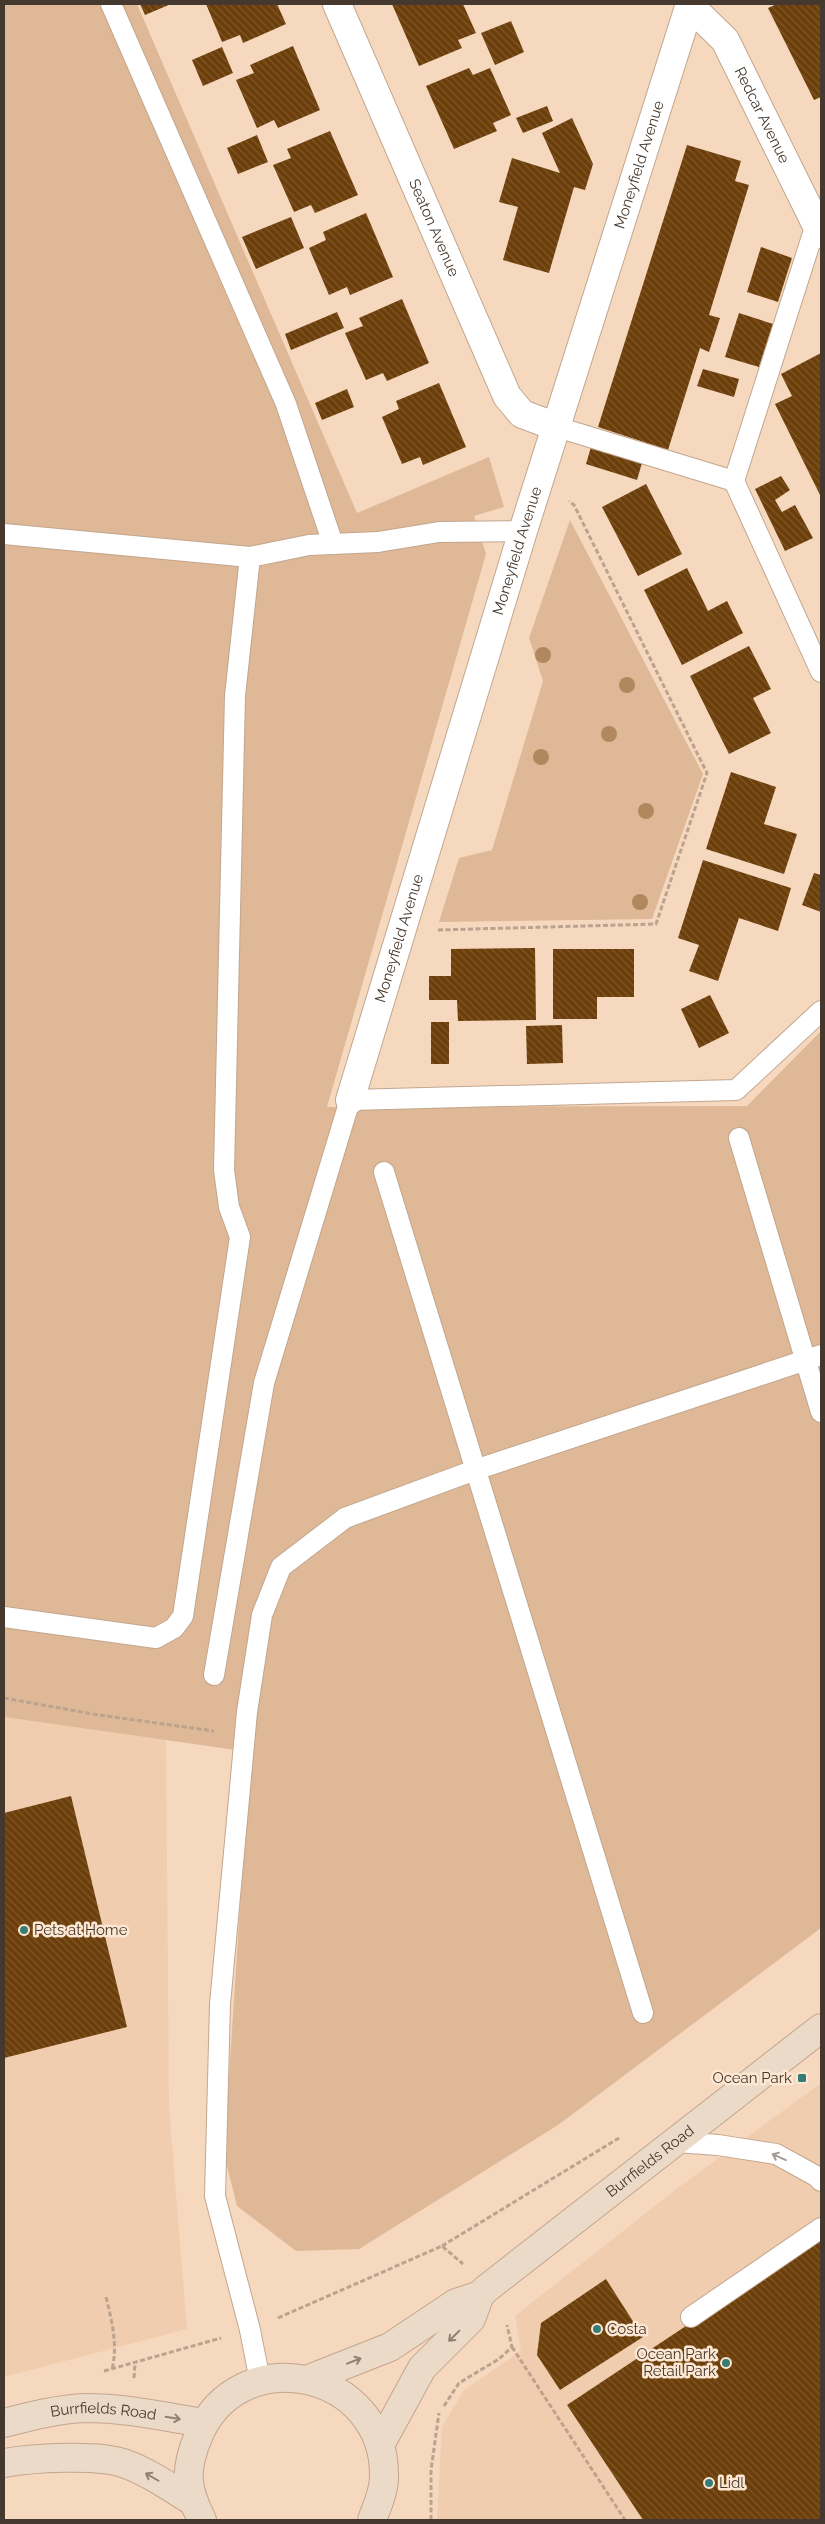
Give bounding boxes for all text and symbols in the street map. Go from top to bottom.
street label: Redcar Avenue [731,64,794,166]
street label: Moneyfield Avenue [610,98,668,231]
street label: Seaton Avenue [405,176,463,280]
street label: Moneyfield Avenue [489,484,546,617]
street label: Moneyfield Avenue [371,872,427,1005]
place label: Pets at Home [34,1921,128,1939]
marker: Pets at Home [18,1924,30,1936]
place label: Ocean Park [712,2069,792,2087]
marker: Ocean Park [796,2072,808,2084]
street label: Burrfields Road [602,2121,697,2201]
one-way arrow [772,2152,787,2162]
place label: Costa [607,2320,647,2338]
marker: Costa [591,2323,603,2335]
one-way arrow [448,2329,460,2342]
place label: Ocean Park Retail Park [636,2345,716,2380]
one-way arrow [346,2356,361,2366]
marker: Ocean Park Retail Park [720,2357,732,2369]
street label: Burrfields Road [49,2399,158,2424]
one-way arrow [164,2413,180,2423]
one-way arrow [146,2471,160,2481]
place label: Lidl [719,2474,745,2492]
marker: Lidl [703,2477,715,2489]

